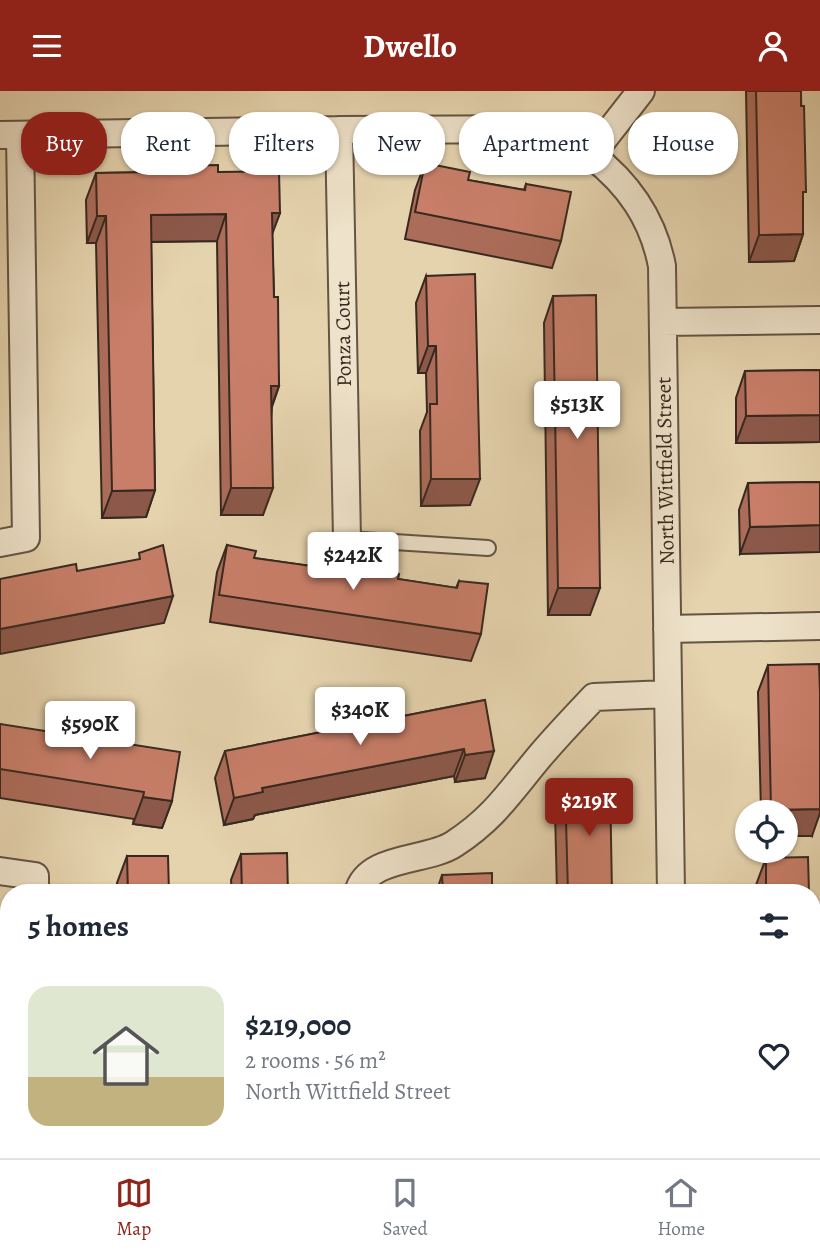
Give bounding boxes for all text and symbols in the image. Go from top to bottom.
text: Dwello [363,24,457,68]
icon: menu [28,27,66,65]
icon: person [754,27,792,65]
chip: Buy [21,112,107,175]
chip: Rent [121,112,215,175]
chip: Filters [229,112,339,175]
chip: New [353,112,445,175]
chip: Apartment [459,112,614,175]
chip: House [628,112,738,175]
street label: Ponza Court [328,281,358,387]
street label: North Wittfield Street [649,377,681,565]
pin: $513K [528,381,626,441]
text: $513K [550,388,604,419]
pin: $242K [304,533,402,592]
text: $242K [324,539,382,570]
pin: $340K [311,687,409,747]
text: $340K [331,694,389,725]
pin: $590K [41,701,139,761]
text: $590K [61,708,119,739]
pin: $219K [540,779,638,838]
text: $219K [561,785,617,816]
map controls [735,800,798,863]
button: locate [735,800,798,863]
text: 5 homes [28,906,129,946]
icon: filters [755,907,793,945]
text: $219,000 [245,1005,351,1045]
icon: home [84,1014,168,1098]
icon: heart [755,1037,793,1075]
text: 2 rooms · 56 m² [245,1045,386,1076]
text: North Wittfield Street [245,1076,451,1107]
tab: Map [115,1174,153,1242]
tab: Saved [383,1174,428,1242]
tab: Home [657,1174,705,1242]

